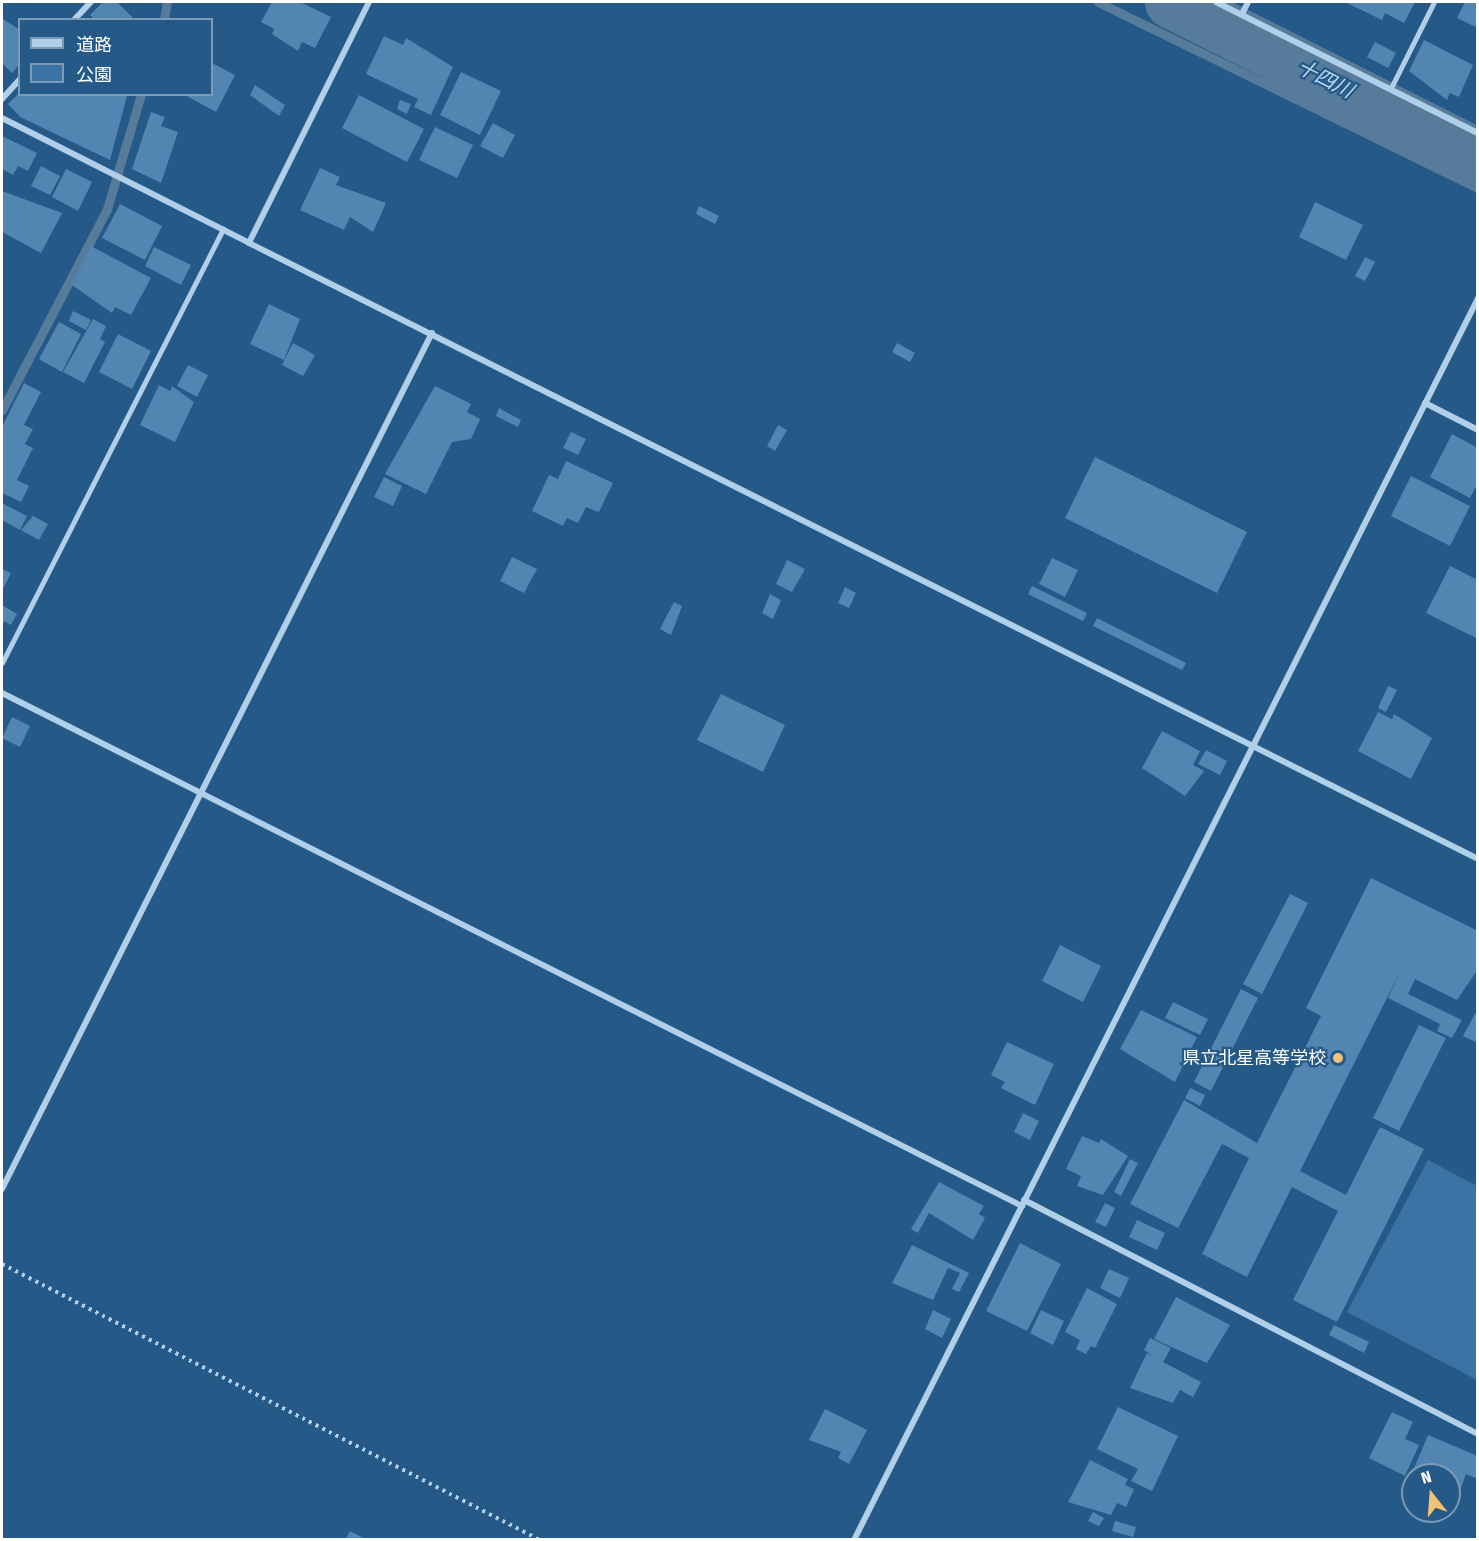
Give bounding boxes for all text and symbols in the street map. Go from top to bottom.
legend [18,18,213,96]
text: 道路 [76,34,112,56]
water label: 十四川 [1293,55,1357,103]
text: 公園 [76,64,112,86]
place label: 県立北星高等学校 [1182,1047,1326,1069]
marker: 県立北星高等学校 [1331,1051,1345,1065]
north arrow [1401,1463,1461,1523]
text: N [1419,1467,1434,1488]

